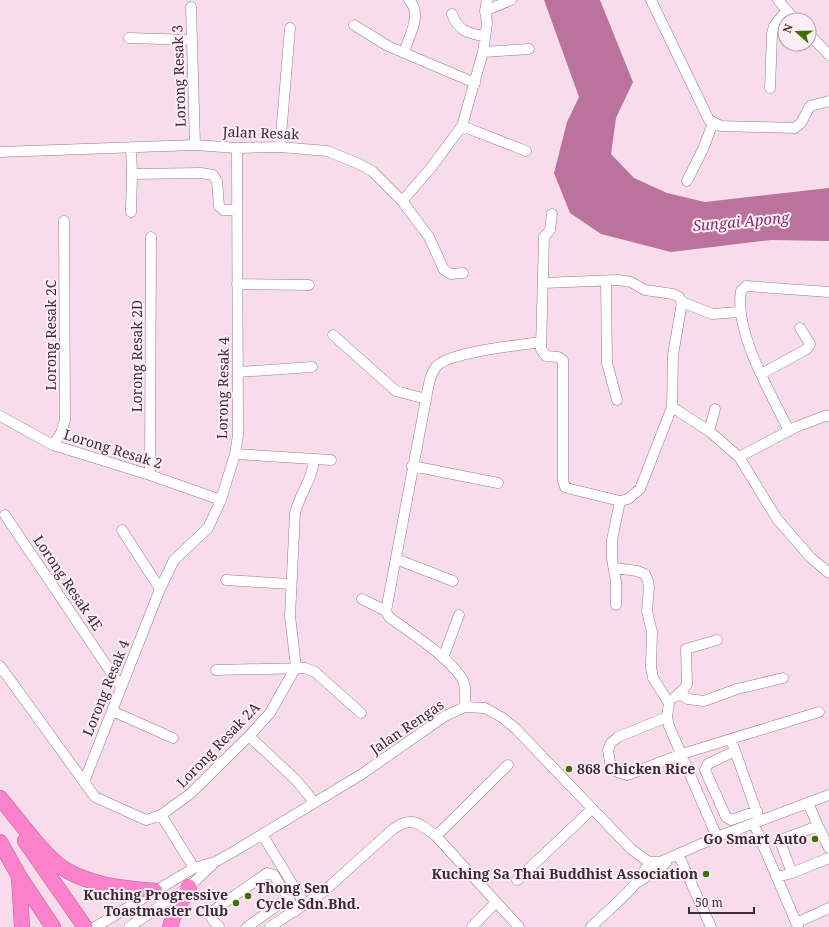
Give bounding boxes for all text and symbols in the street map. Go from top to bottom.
north arrow [777,12,817,52]
text: N [779,21,796,35]
street label: Lorong Resak 3 [167,24,190,127]
street label: Jalan Resak [221,122,301,143]
water label: Sungai Apong [692,207,791,235]
street label: Lorong Resak 2C [41,279,60,390]
street label: Lorong Resak 2D [127,300,146,412]
street label: Lorong Resak 4 [212,337,233,439]
street label: Lorong Resak 2 [61,424,165,473]
street label: Lorong Resak 4E [30,531,107,634]
street label: Lorong Resak 4 [78,637,134,739]
street label: Jalan Rengas [365,695,447,759]
street label: Lorong Resak 2A [172,698,263,792]
place label: 868 Chicken Rice [577,759,695,778]
marker: 868 Chicken Rice [564,764,574,774]
place label: Go Smart Auto [703,829,807,848]
marker: Go Smart Auto [810,834,820,844]
place label: Kuching Sa Thai Buddhist Association [432,864,698,883]
marker: Kuching Sa Thai Buddhist Association [701,869,711,879]
place label: Thong Sen Cycle Sdn.Bhd. [256,878,360,913]
place label: Kuching Progressive Toastmaster Club [83,885,228,920]
scale bar [689,889,754,915]
marker: Thong Sen Cycle Sdn.Bhd. [243,891,253,901]
text: 50 m [695,894,723,911]
marker: Kuching Progressive Toastmaster Club [231,898,241,908]

